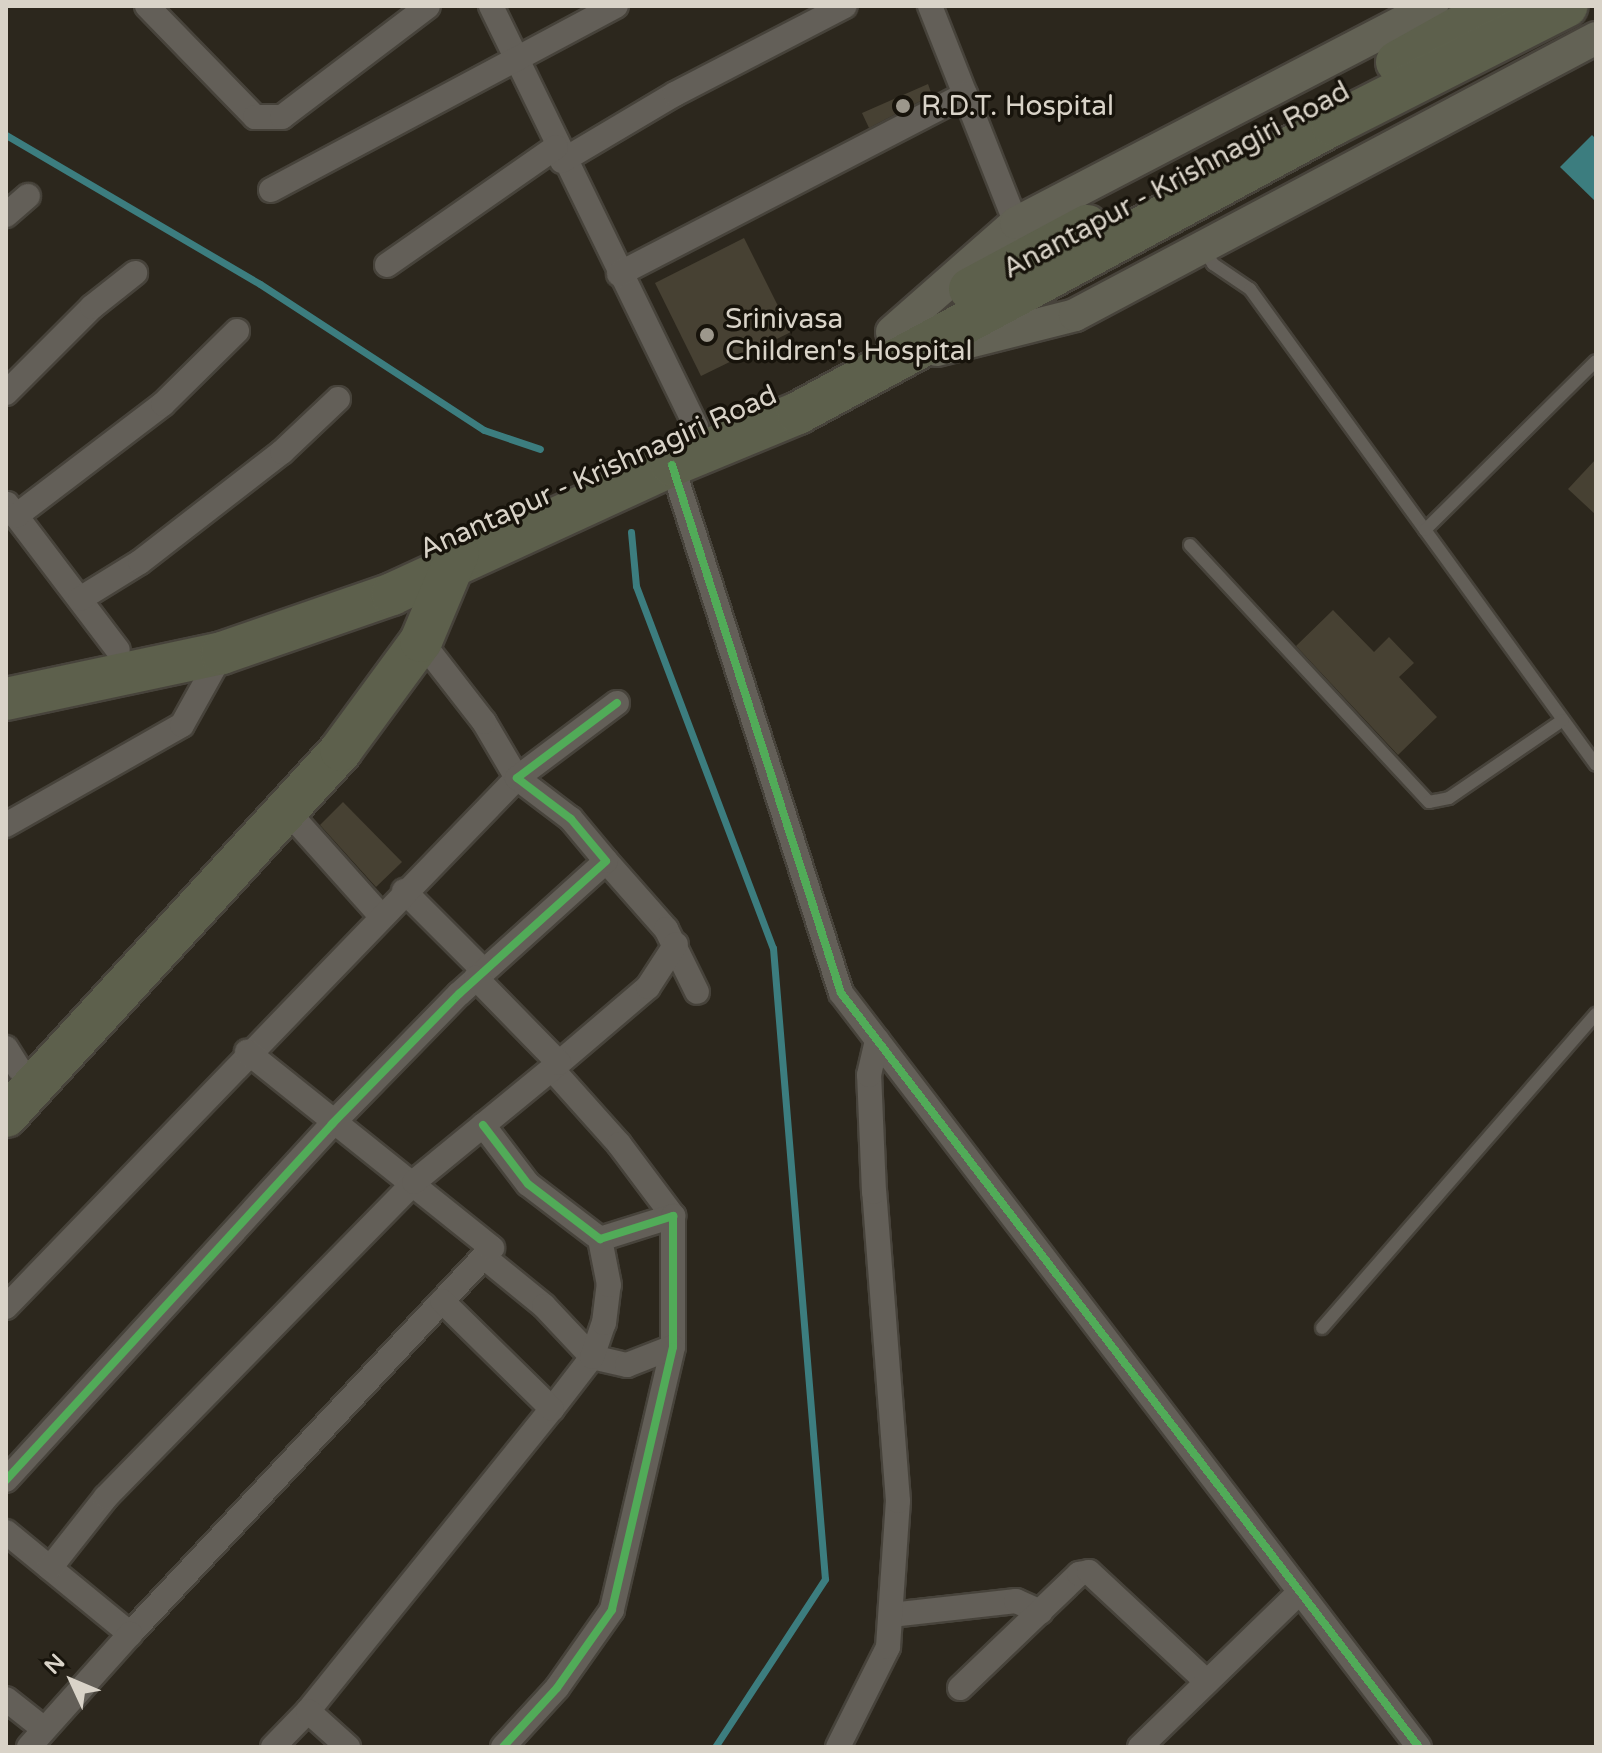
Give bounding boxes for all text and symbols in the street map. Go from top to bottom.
street label: Anantapur - Krishnagiri Road [997,74,1355,286]
place label: R.D.T. Hospital [921,89,1114,123]
marker: R.D.T. Hospital [892,95,914,117]
place label: Srinivasa Children's Hospital [725,302,973,368]
marker: Srinivasa Children's Hospital [696,324,718,346]
street label: Anantapur - Krishnagiri Road [414,378,782,566]
north arrow [32,1641,112,1721]
text: N [39,1649,70,1680]

